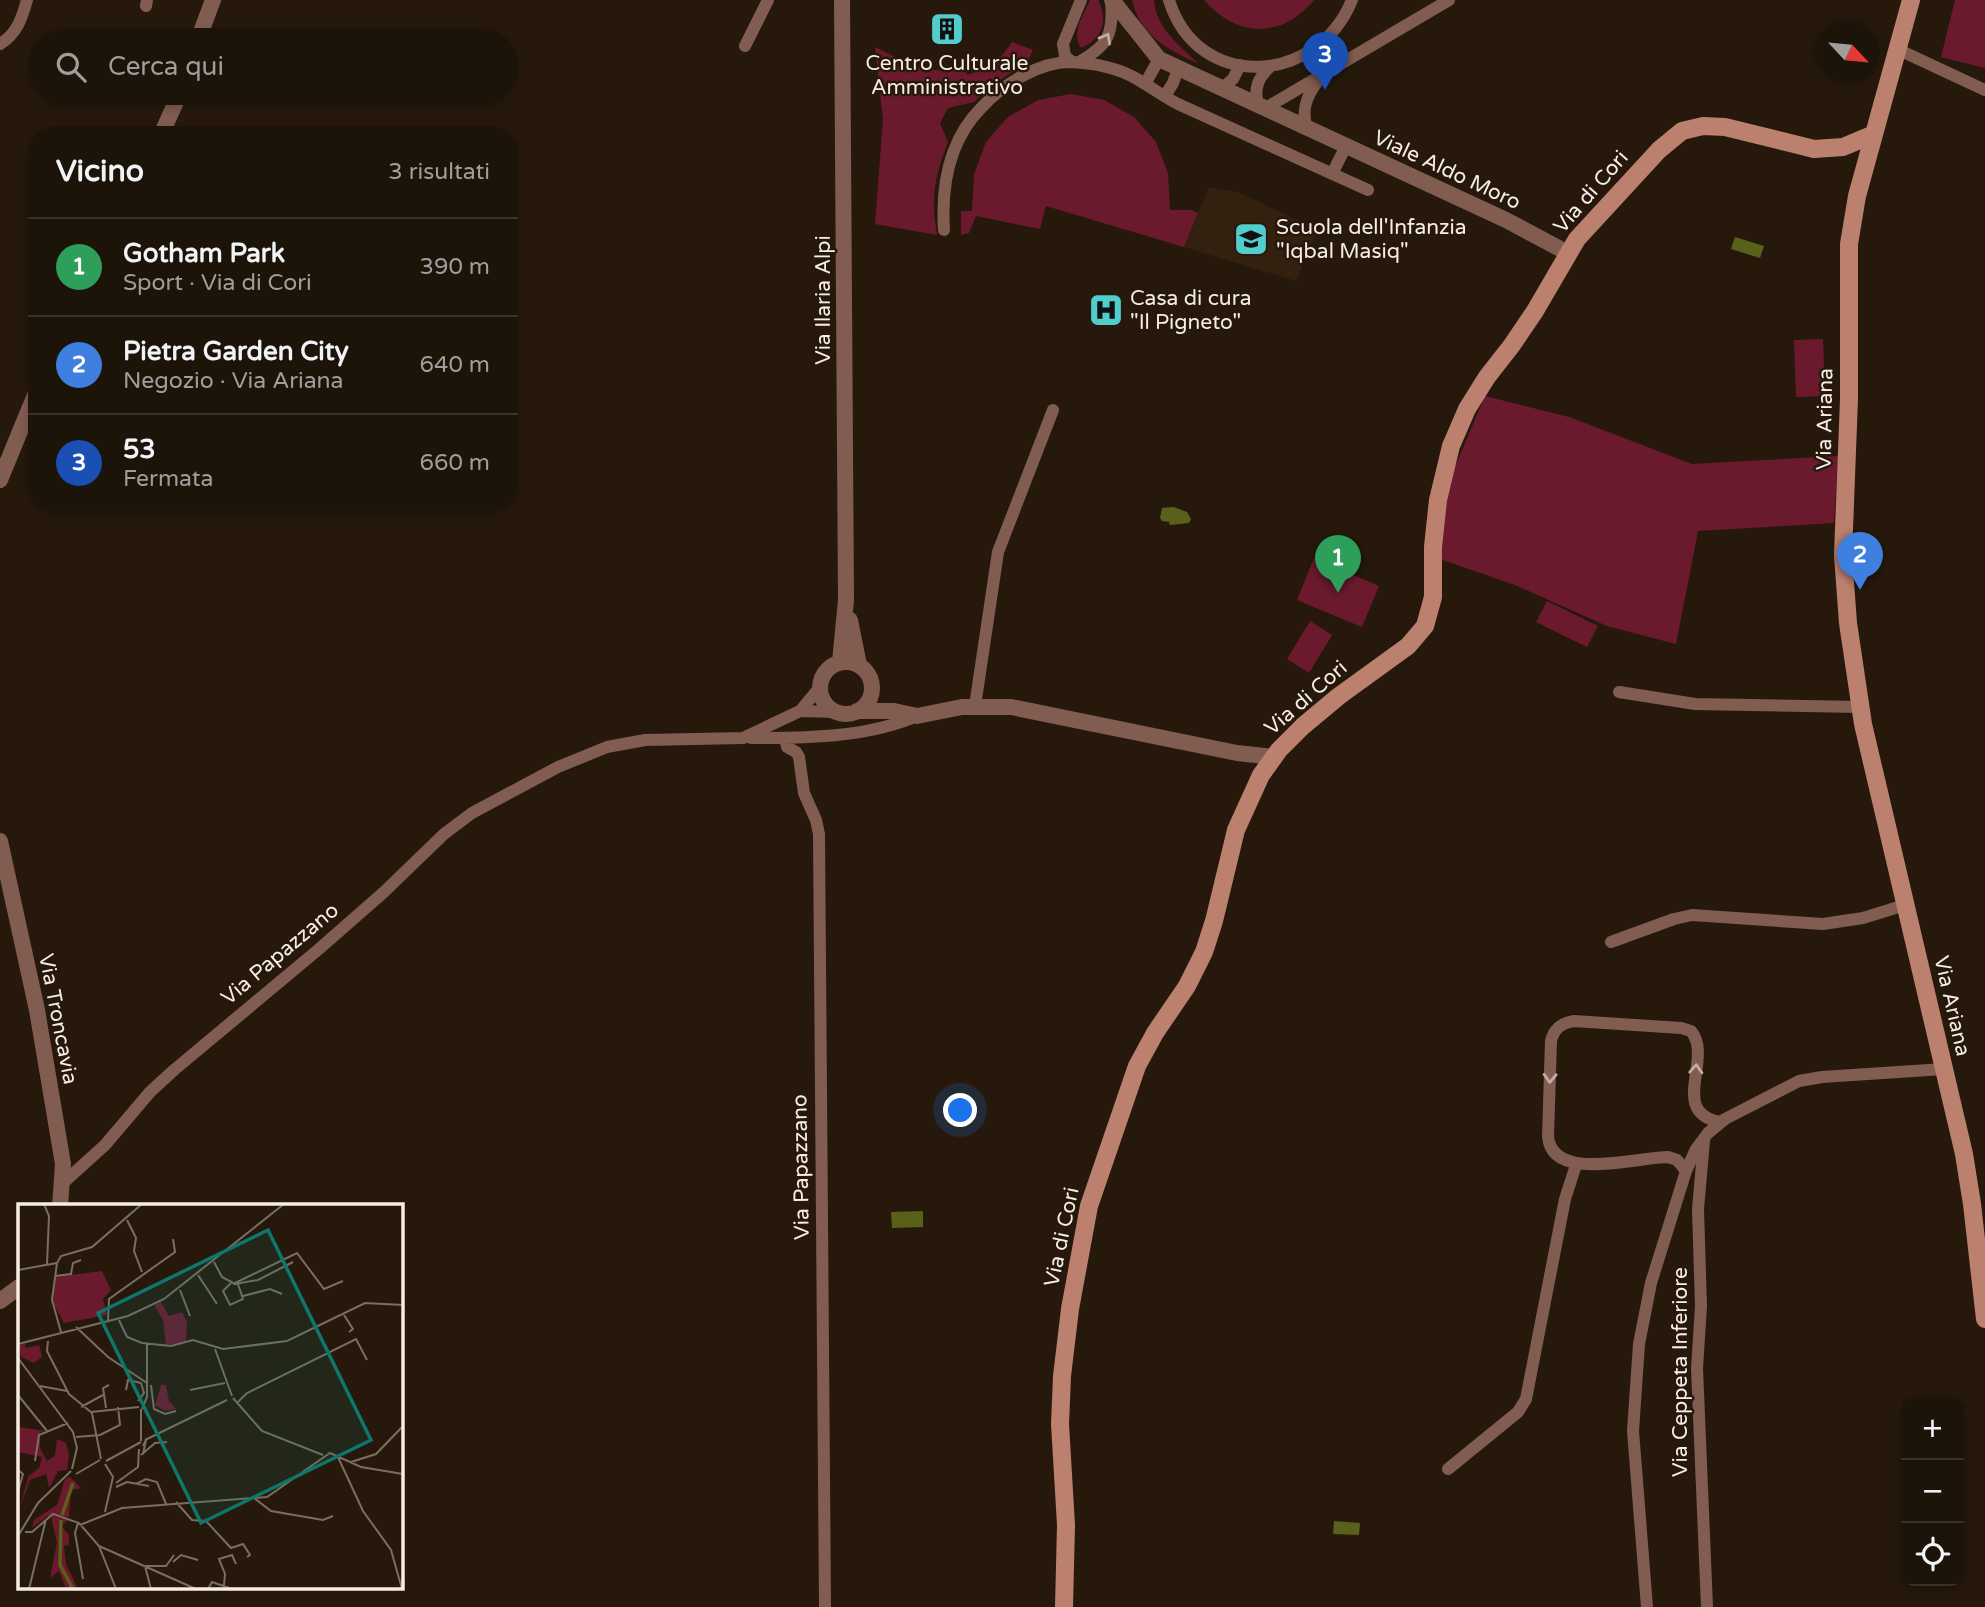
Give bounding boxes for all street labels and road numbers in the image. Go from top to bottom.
street label: Viale Aldo Moro [1369,125,1525,215]
street label: Via di Cori [1548,146,1634,238]
street label: Via Ilaria Alpi [811,235,836,365]
street label: Via Ariana [1812,368,1838,470]
street label: Via di Cori [1260,655,1352,741]
street label: Via Papazzano [216,898,344,1010]
street label: Via Troncavia [33,952,83,1086]
street label: Via Ariana [1928,953,1976,1059]
street label: Via Papazzano [787,1094,815,1240]
street label: Via di Cori [1039,1185,1085,1289]
street label: Via Ceppeta Inferiore [1668,1267,1693,1477]

